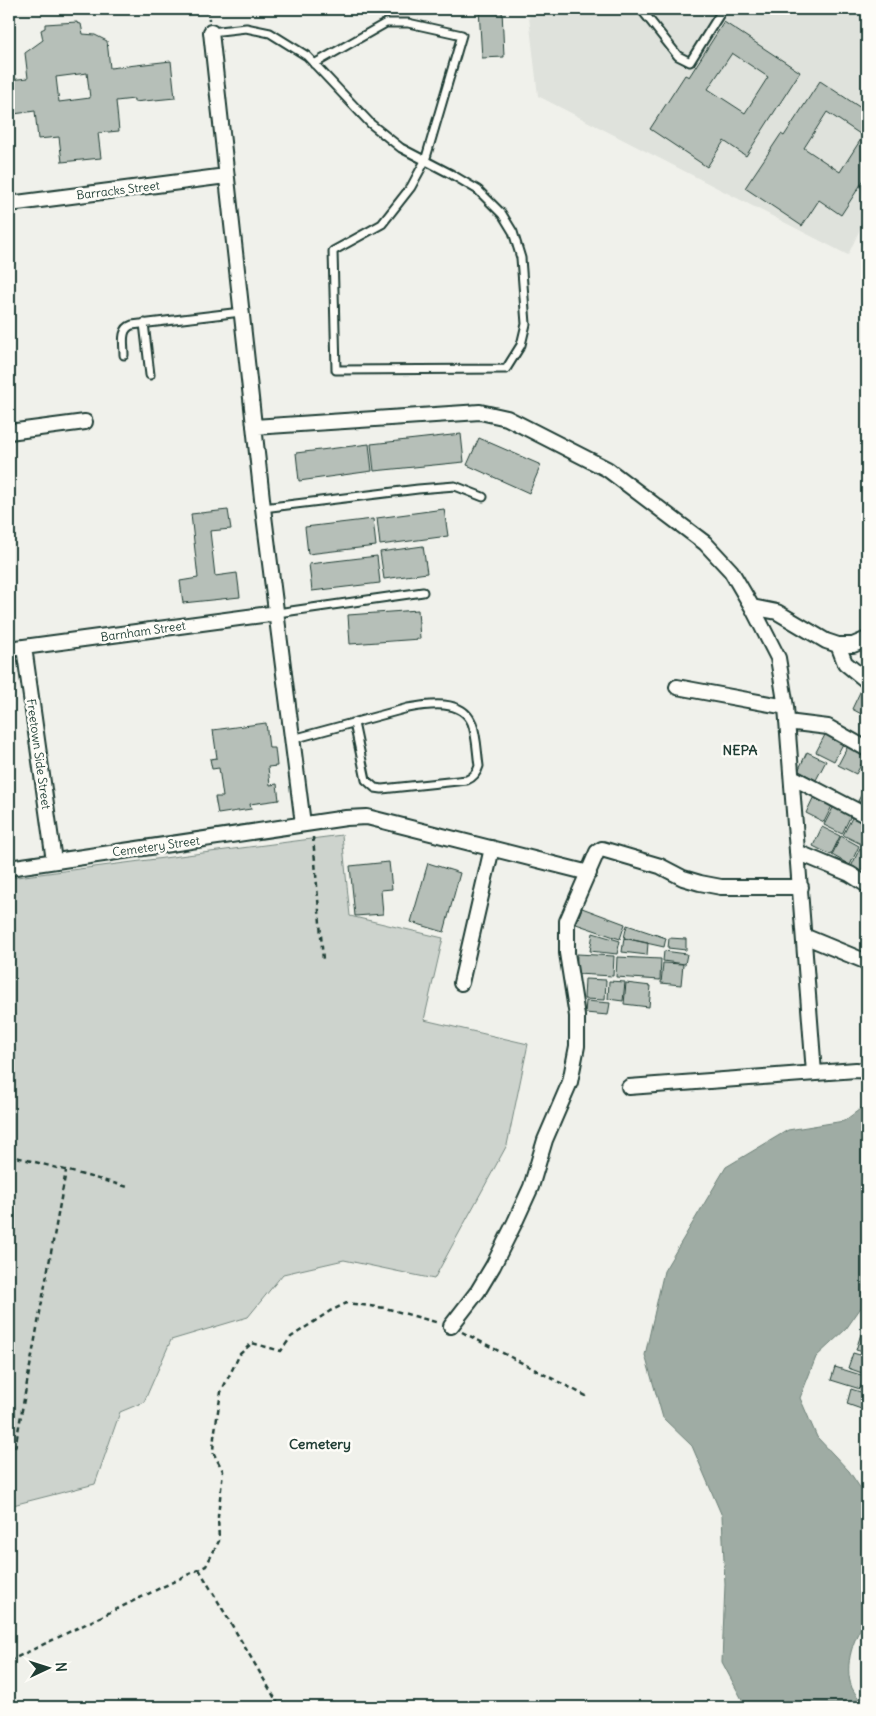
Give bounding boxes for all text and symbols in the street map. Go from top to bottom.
street label: Barracks Street [76,177,160,203]
street label: Barnham Street [99,618,187,644]
street label: Freetown Side Street [24,698,54,810]
district label: NEPA [723,741,757,759]
street label: Cemetery Street [111,832,201,860]
district label: Cemetery [289,1435,351,1453]
north arrow [22,1644,72,1694]
text: N [52,1662,70,1673]

